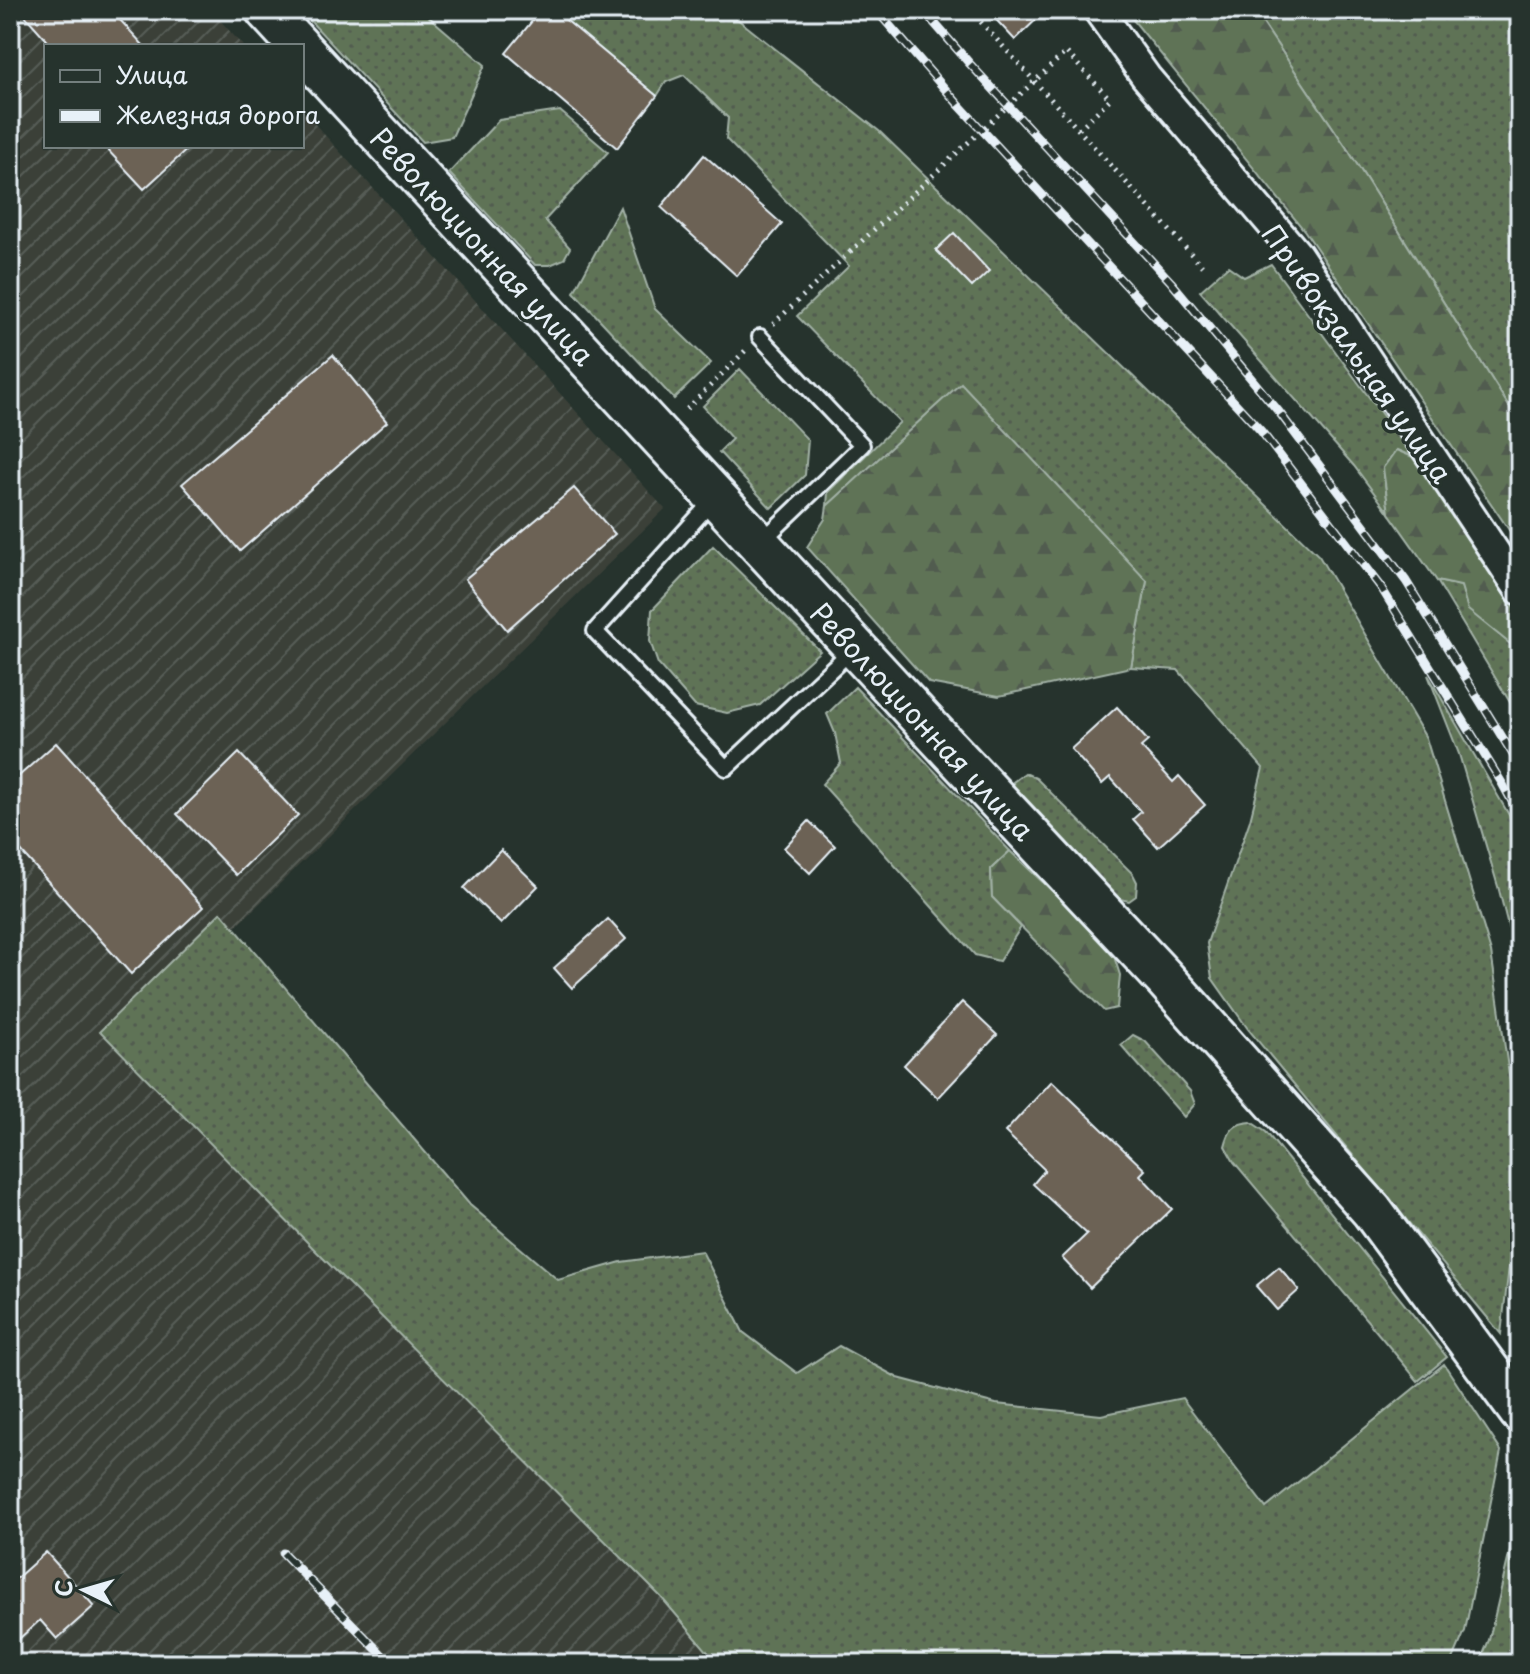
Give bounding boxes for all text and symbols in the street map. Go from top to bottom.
legend [44,44,304,148]
text: Улица [116,56,188,92]
text: Железная дорога [116,96,320,132]
street label: Революционная улица [361,117,605,375]
street label: Привокзальная улица [1252,215,1464,492]
street label: Революционная улица [801,592,1045,850]
north arrow [44,1550,124,1630]
text: С [45,1578,80,1598]

